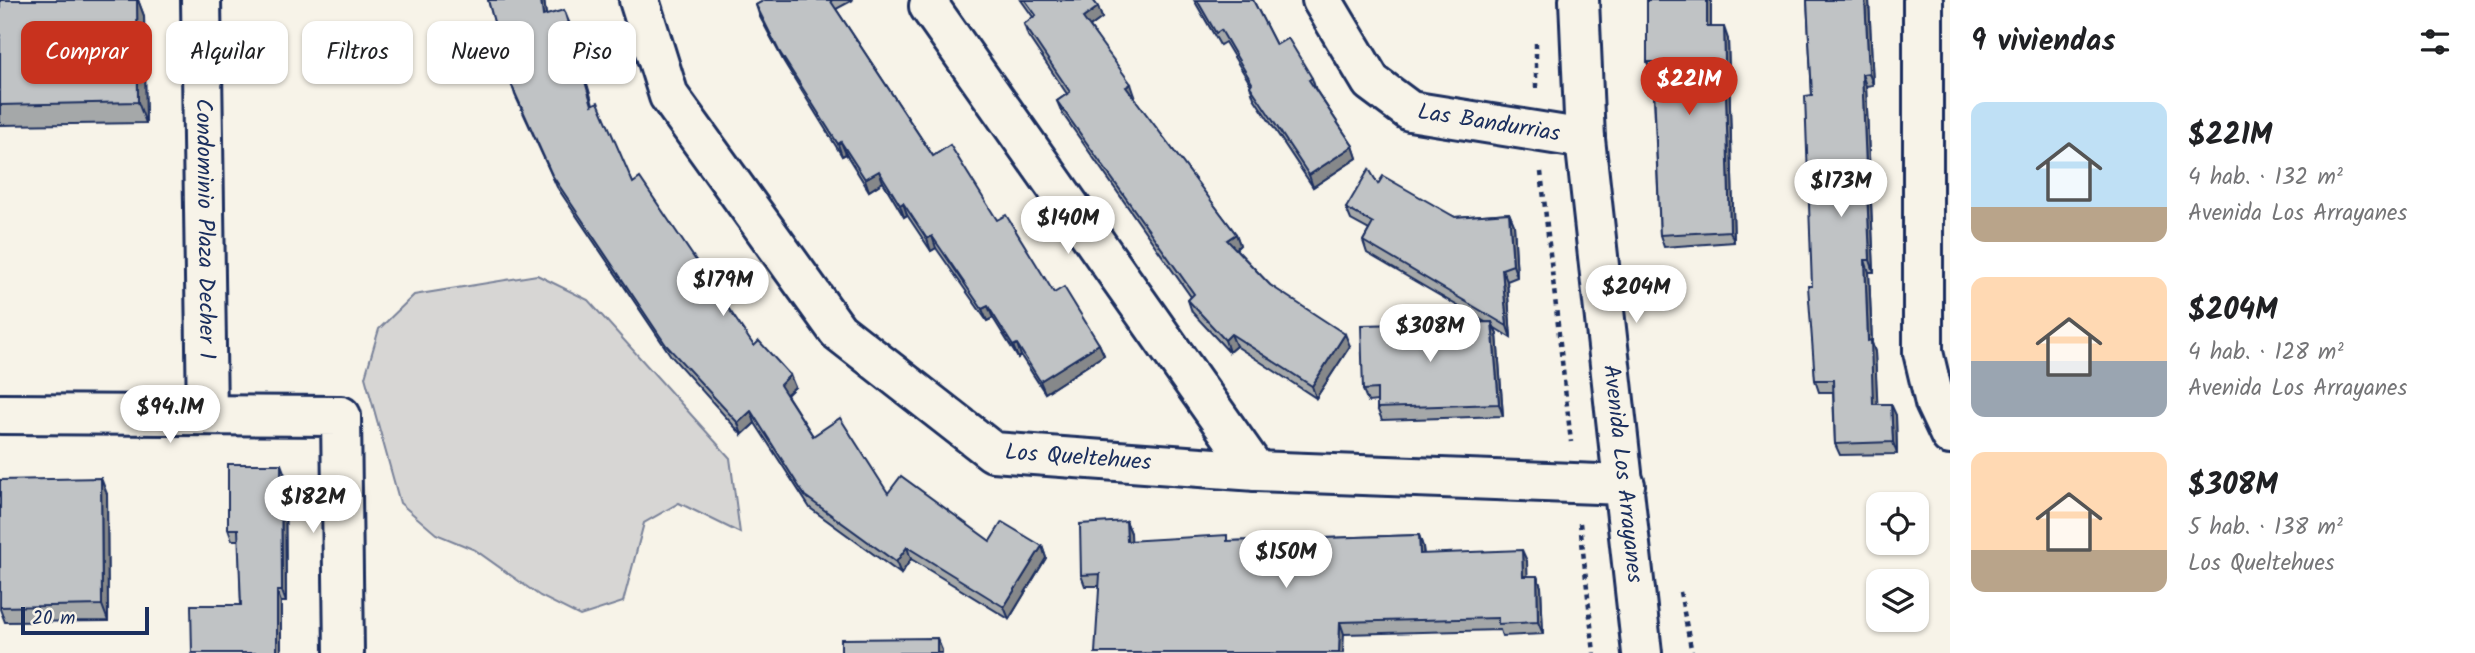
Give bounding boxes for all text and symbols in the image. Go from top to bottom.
text: 9 viviendas [1971,18,2115,66]
chip: Comprar [21,21,152,84]
chip: Alquilar [166,21,288,84]
chip: Filtros [302,21,413,84]
chip: Nuevo [427,21,534,84]
chip: Piso [548,21,636,84]
icon: filters [2416,23,2454,61]
pin: $221M [1640,58,1738,117]
text: $221M [1657,62,1721,98]
street label: Las Bandurrias [1415,94,1563,153]
street label: Condominio Plaza Decher 1 [184,98,224,360]
text: $221M [2188,112,2272,160]
icon: home [2027,130,2111,214]
pin: $173M [1792,160,1890,219]
text: 4 hab. · 132 m² [2188,160,2343,196]
text: $173M [1810,164,1872,200]
pin: $140M [1019,196,1117,256]
text: Avenida Los Arrayanes [2188,196,2407,232]
text: $140M [1037,201,1099,237]
pin: $179M [674,258,772,318]
text: $179M [693,263,753,299]
pin: $204M [1587,266,1685,325]
text: $204M [1602,270,1670,306]
text: $204M [2188,287,2278,335]
pin: $308M [1381,304,1479,364]
icon: home [2027,305,2111,389]
text: $308M [1396,309,1464,345]
text: 4 hab. · 128 m² [2188,335,2343,371]
street label: Avenida Los Arrayanes [1592,363,1652,585]
text: Avenida Los Arrayanes [2188,371,2407,407]
pin: $94.1M [113,386,227,445]
text: $94.1M [136,390,204,426]
street label: Los Queltehues [1004,435,1153,481]
text: $308M [2188,462,2278,510]
pin: $182M [264,476,362,535]
text: $182M [281,480,345,516]
icon: home [2027,480,2111,564]
map controls [1866,492,1929,632]
button: locate [1866,492,1929,555]
text: 5 hab. · 138 m² [2188,510,2343,546]
pin: $150M [1237,530,1335,590]
text: $150M [1255,535,1317,571]
text: Los Queltehues [2188,546,2335,582]
button: layers [1866,569,1929,632]
scale bar [21,604,149,636]
text: 20 m [32,604,75,634]

